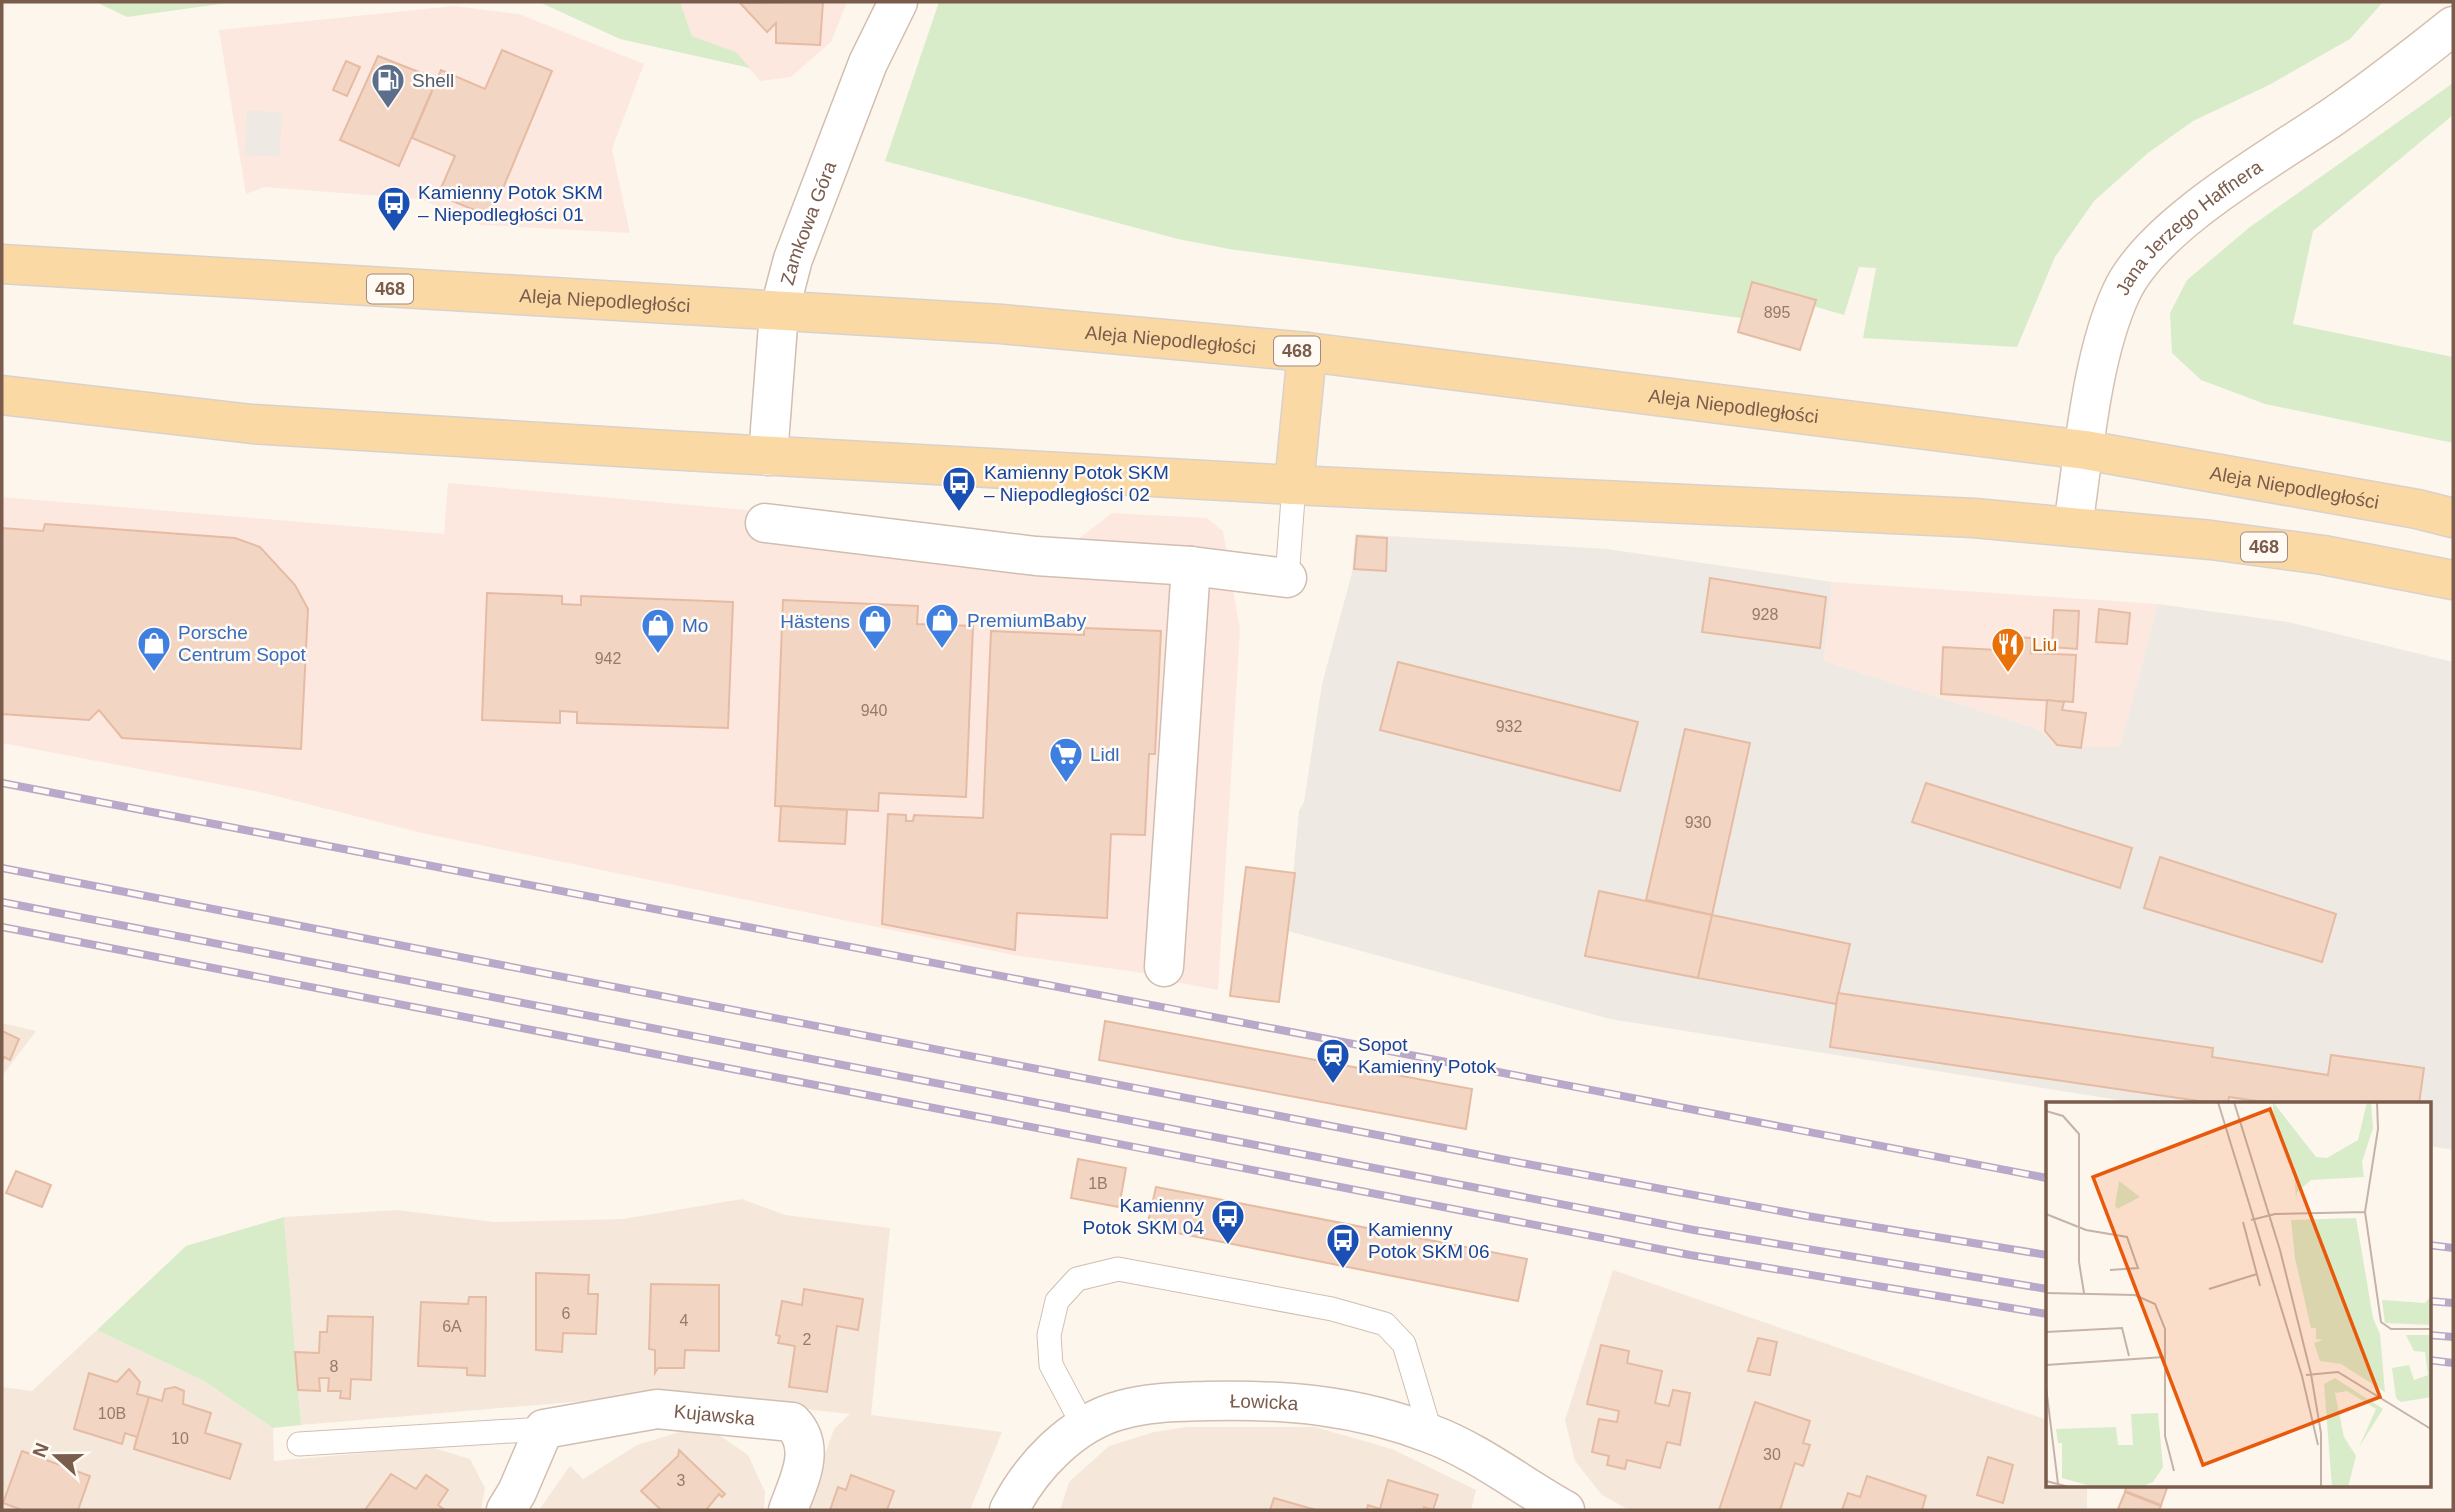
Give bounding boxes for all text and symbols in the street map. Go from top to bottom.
fuel station icon: Shell [369,61,407,110]
place label: Shell [412,70,454,91]
street label: Jana Jerzego Haffnera [2112,156,2266,299]
street label: Zamkowa Góra [777,158,840,287]
place label: Kamienny Potok SKM – Niepodległości 01 [418,182,603,225]
bus stop icon: Kamienny Potok SKM – Niepodległości 01 [375,184,413,233]
road number: 468 [367,274,413,304]
street label: Aleja Niepodległości [519,285,691,316]
house number: 895 [1764,304,1790,321]
street label: Aleja Niepodległości [1084,322,1257,358]
road number: 468 [1274,337,1320,366]
street label: Aleja Niepodległości [1647,385,1820,427]
place label: Kamienny Potok SKM – Niepodległości 02 [984,462,1169,505]
street label: Aleja Niepodległości [2208,462,2381,513]
bus stop icon: Kamienny Potok SKM – Niepodległości 02 [940,464,978,513]
road number: 468 [2241,532,2287,562]
shop icon: PremiumBaby [923,601,961,650]
shop icon: Hästens [856,602,894,651]
shop icon: Mo [639,606,677,655]
house number: 928 [1752,606,1778,623]
place label: PremiumBaby [967,610,1087,631]
place label: Hästens [780,611,850,632]
place label: Mo [682,615,708,636]
place label: Porsche Centrum Sopot [178,622,307,665]
shop icon: Porsche Centrum Sopot [135,624,173,673]
restaurant icon: Liu [1989,625,2027,674]
place label: Liu [2032,634,2057,655]
house number: 942 [595,650,621,667]
house number: 940 [861,702,887,719]
house number: 932 [1496,718,1522,735]
supermarket icon: Lidl [1047,735,1085,784]
place label: Lidl [1090,744,1120,765]
house number: 930 [1685,814,1711,831]
place label: Sopot Kamienny Potok [1358,1034,1497,1077]
station icon: Sopot Kamienny Potok [1314,1036,1352,1085]
inset map [2046,1102,2430,1488]
house number: 1B [1088,1175,1108,1192]
place label: Kamienny Potok SKM 04 [1083,1195,1204,1238]
bus stop icon: Kamienny Potok SKM 04 [1209,1197,1247,1246]
place label: Kamienny Potok SKM 06 [1368,1219,1489,1262]
bus stop icon: Kamienny Potok SKM 06 [1324,1221,1362,1270]
house number: 6 [562,1305,571,1322]
house number: 4 [680,1312,689,1329]
house number: 6A [442,1318,462,1335]
house number: 2 [803,1331,812,1348]
house number: 8 [330,1358,339,1375]
street label: Łowicka [1230,1391,1300,1414]
street label: Kujawska [673,1401,756,1429]
house number: 10B [98,1405,126,1422]
north arrow [21,1421,91,1491]
house number: 10 [171,1430,189,1447]
text: N [28,1440,53,1460]
house number: 30 [1763,1446,1781,1463]
house number: 3 [677,1472,686,1489]

